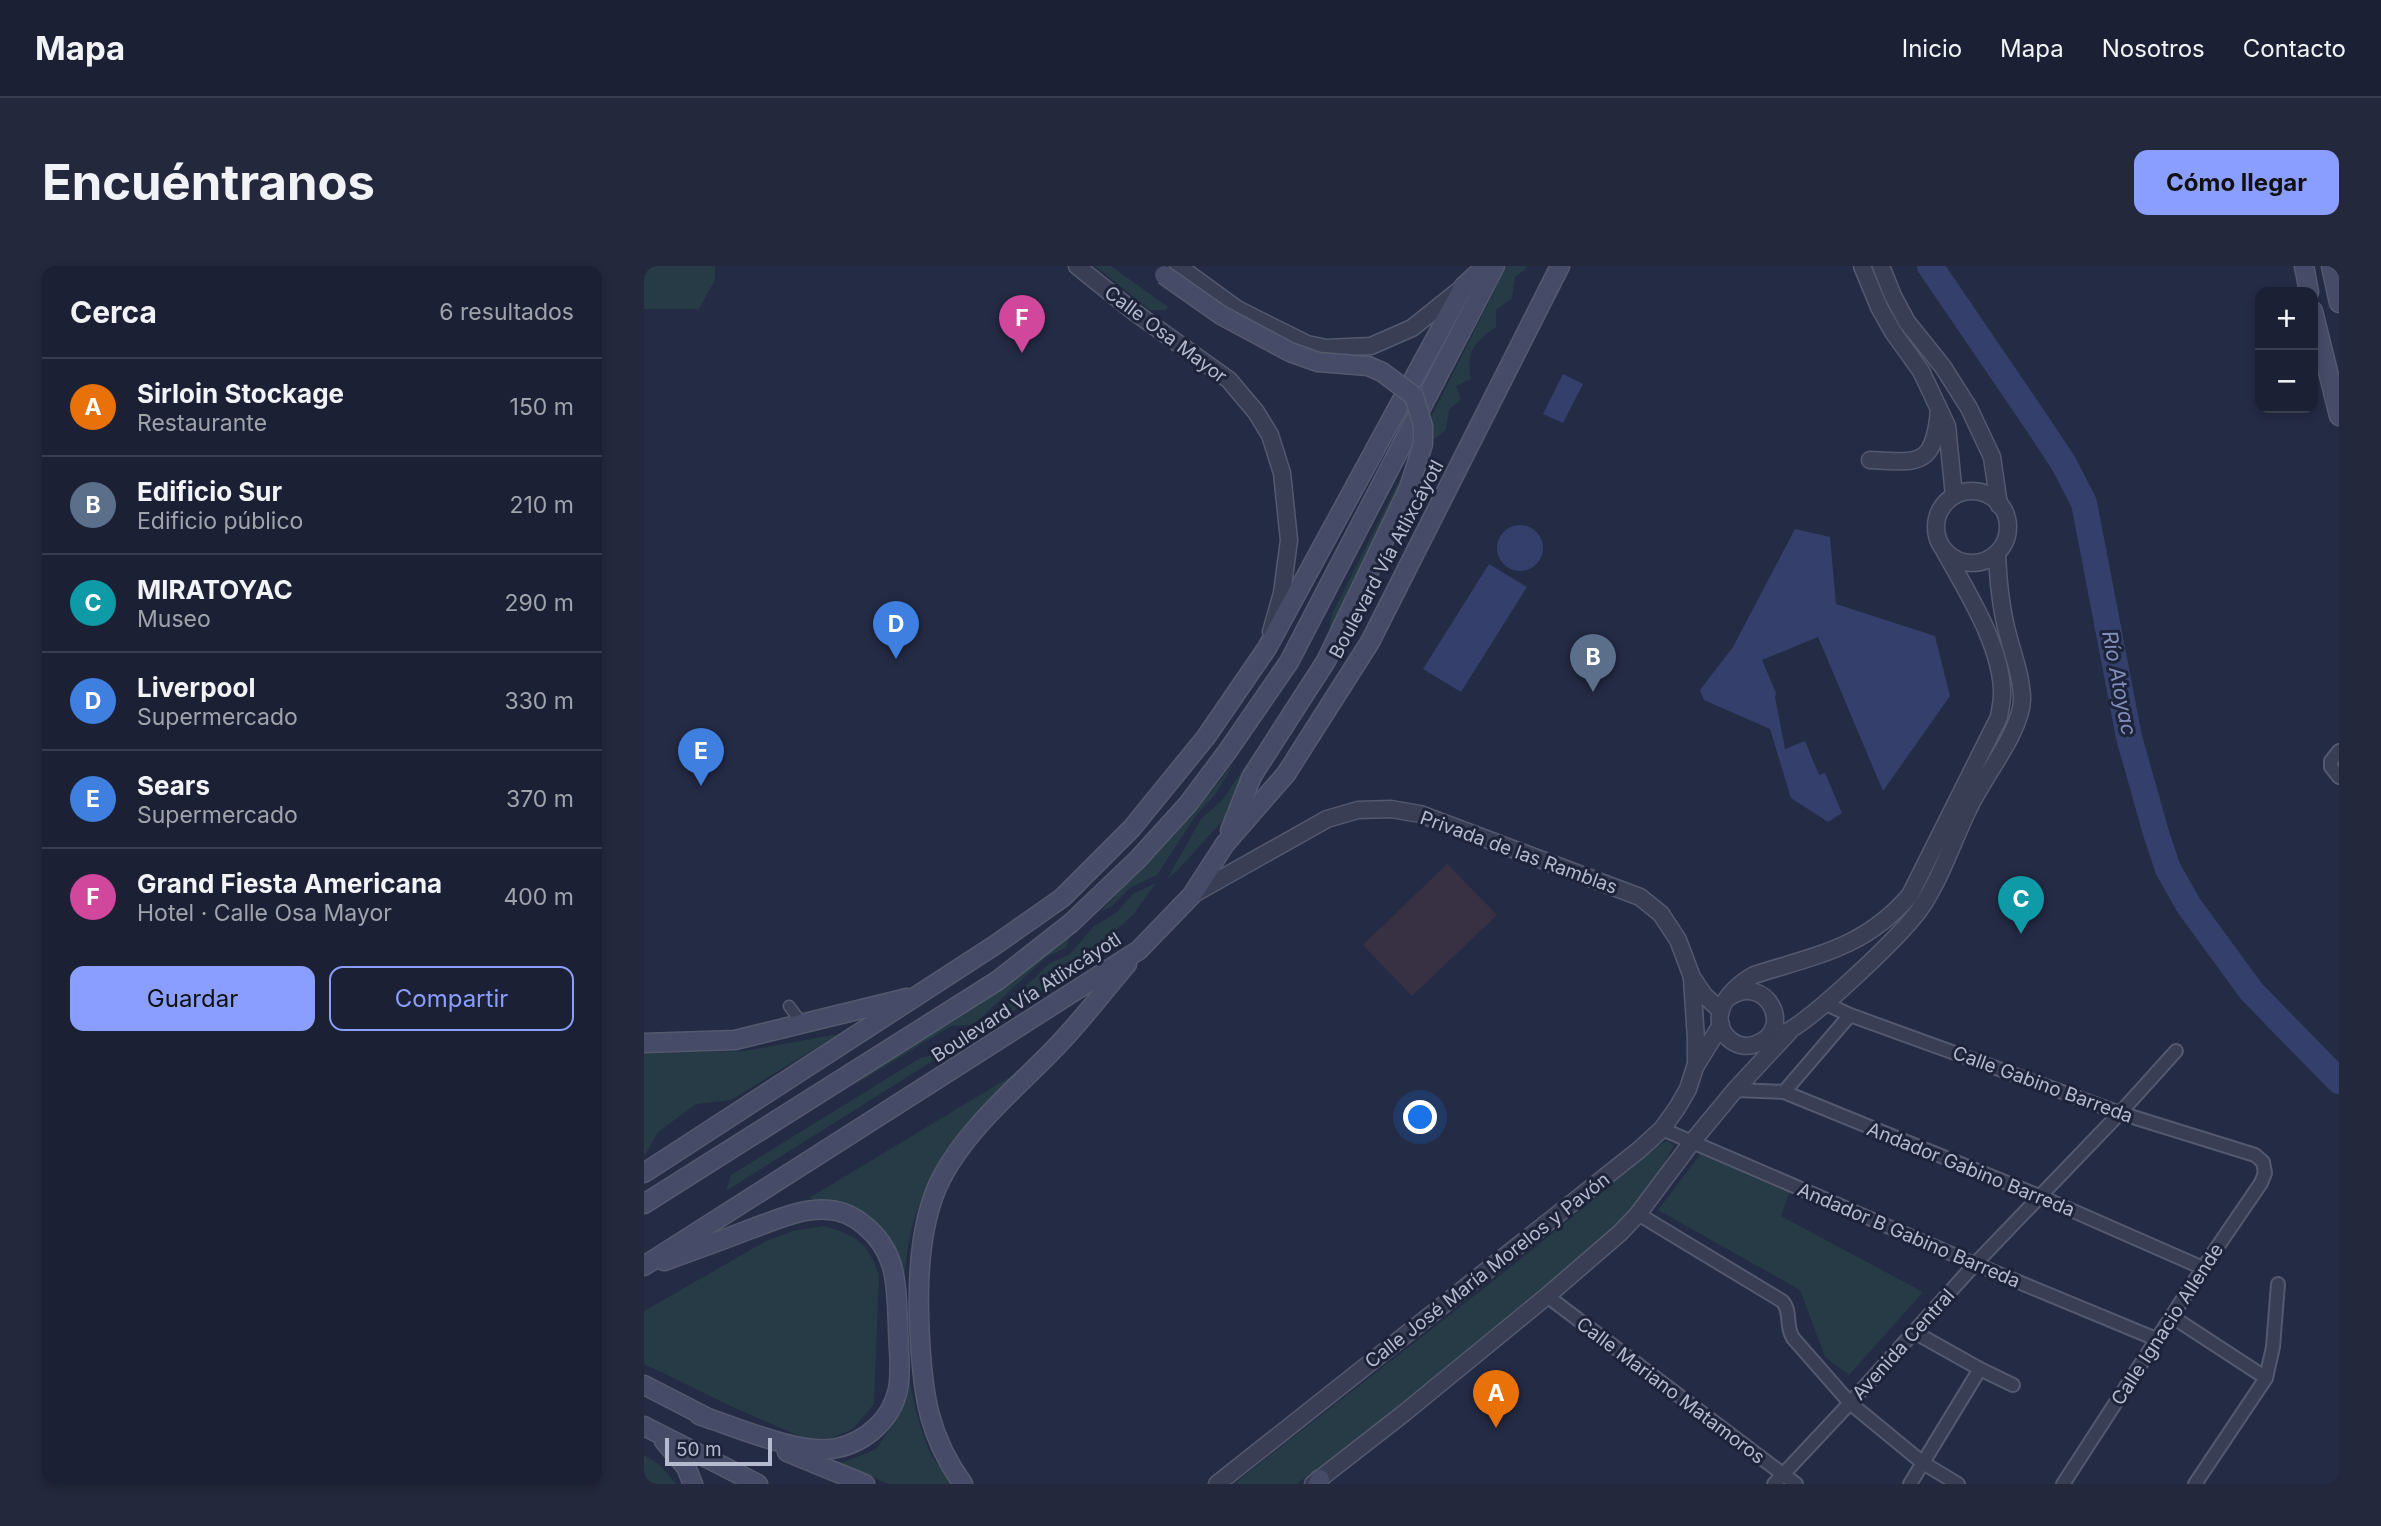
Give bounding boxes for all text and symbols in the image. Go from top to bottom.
text: Mapa [35,28,125,68]
text: Inicio [1902,34,1962,63]
text: Mapa [2000,34,2064,63]
text: Nosotros [2102,34,2205,63]
text: Contacto [2243,34,2346,63]
button: Cómo llegar [2134,150,2339,215]
text: Encuéntranos [42,153,375,212]
street label: Calle Osa Mayor [1100,281,1231,388]
map controls [2255,287,2318,413]
button: + [2255,287,2318,350]
text: Cerca [70,294,157,330]
pin: F [999,295,1045,353]
text: 6 resultados [439,298,574,326]
button: − [2255,350,2318,413]
text: Sirloin Stockage [137,378,344,409]
text: A [84,393,102,421]
text: 150 m [510,393,574,421]
text: Restaurante [137,409,267,437]
street label: Boulevard Vía Atlixcáyotl [1324,456,1449,662]
text: Edificio Sur [137,476,282,507]
text: B [85,491,101,519]
text: 210 m [509,491,574,519]
text: Edificio público [137,507,303,535]
text: MIRATOYAC [137,574,293,605]
text: C [84,589,102,617]
text: 290 m [505,589,574,617]
pin: D [873,601,919,659]
text: Museo [137,605,211,633]
water label: Río Atoyac [2097,628,2142,738]
pin: B [1570,634,1616,692]
text: Liverpool [137,672,255,703]
text: D [85,687,101,715]
text: 330 m [504,687,574,715]
text: Supermercado [137,703,298,731]
pin: E [678,728,724,786]
text: Sears [137,770,210,801]
text: E [86,785,100,813]
text: 370 m [506,785,574,813]
text: Supermercado [137,801,298,829]
street label: Privada de las Ramblas [1417,806,1621,899]
text: Grand Fiesta Americana [137,868,442,899]
pin: C [1998,876,2044,934]
text: F [86,883,100,911]
text: 400 m [504,883,574,911]
text: Hotel · Calle Osa Mayor [137,899,392,927]
street label: Boulevard Vía Atlixcáyotl [927,928,1125,1067]
button: Guardar [70,966,315,1031]
button: Compartir [329,966,574,1031]
street label: Calle Gabino Barreda [1950,1041,2136,1128]
your location [1403,1100,1437,1134]
street label: Andador Gabino Barreda [1864,1117,2078,1222]
street label: Calle José María Morelos y Pavón [1360,1168,1614,1373]
street label: Andador B Gabino Barreda [1794,1178,2024,1293]
street label: Calle Ignacio Allende [2106,1239,2228,1410]
street label: Avenida Central [1847,1284,1959,1405]
street label: Calle Mariano Matamoros [1572,1312,1769,1469]
pin: A [1473,1370,1519,1428]
scale bar [665,1435,772,1467]
text: 50 m [676,1438,722,1461]

